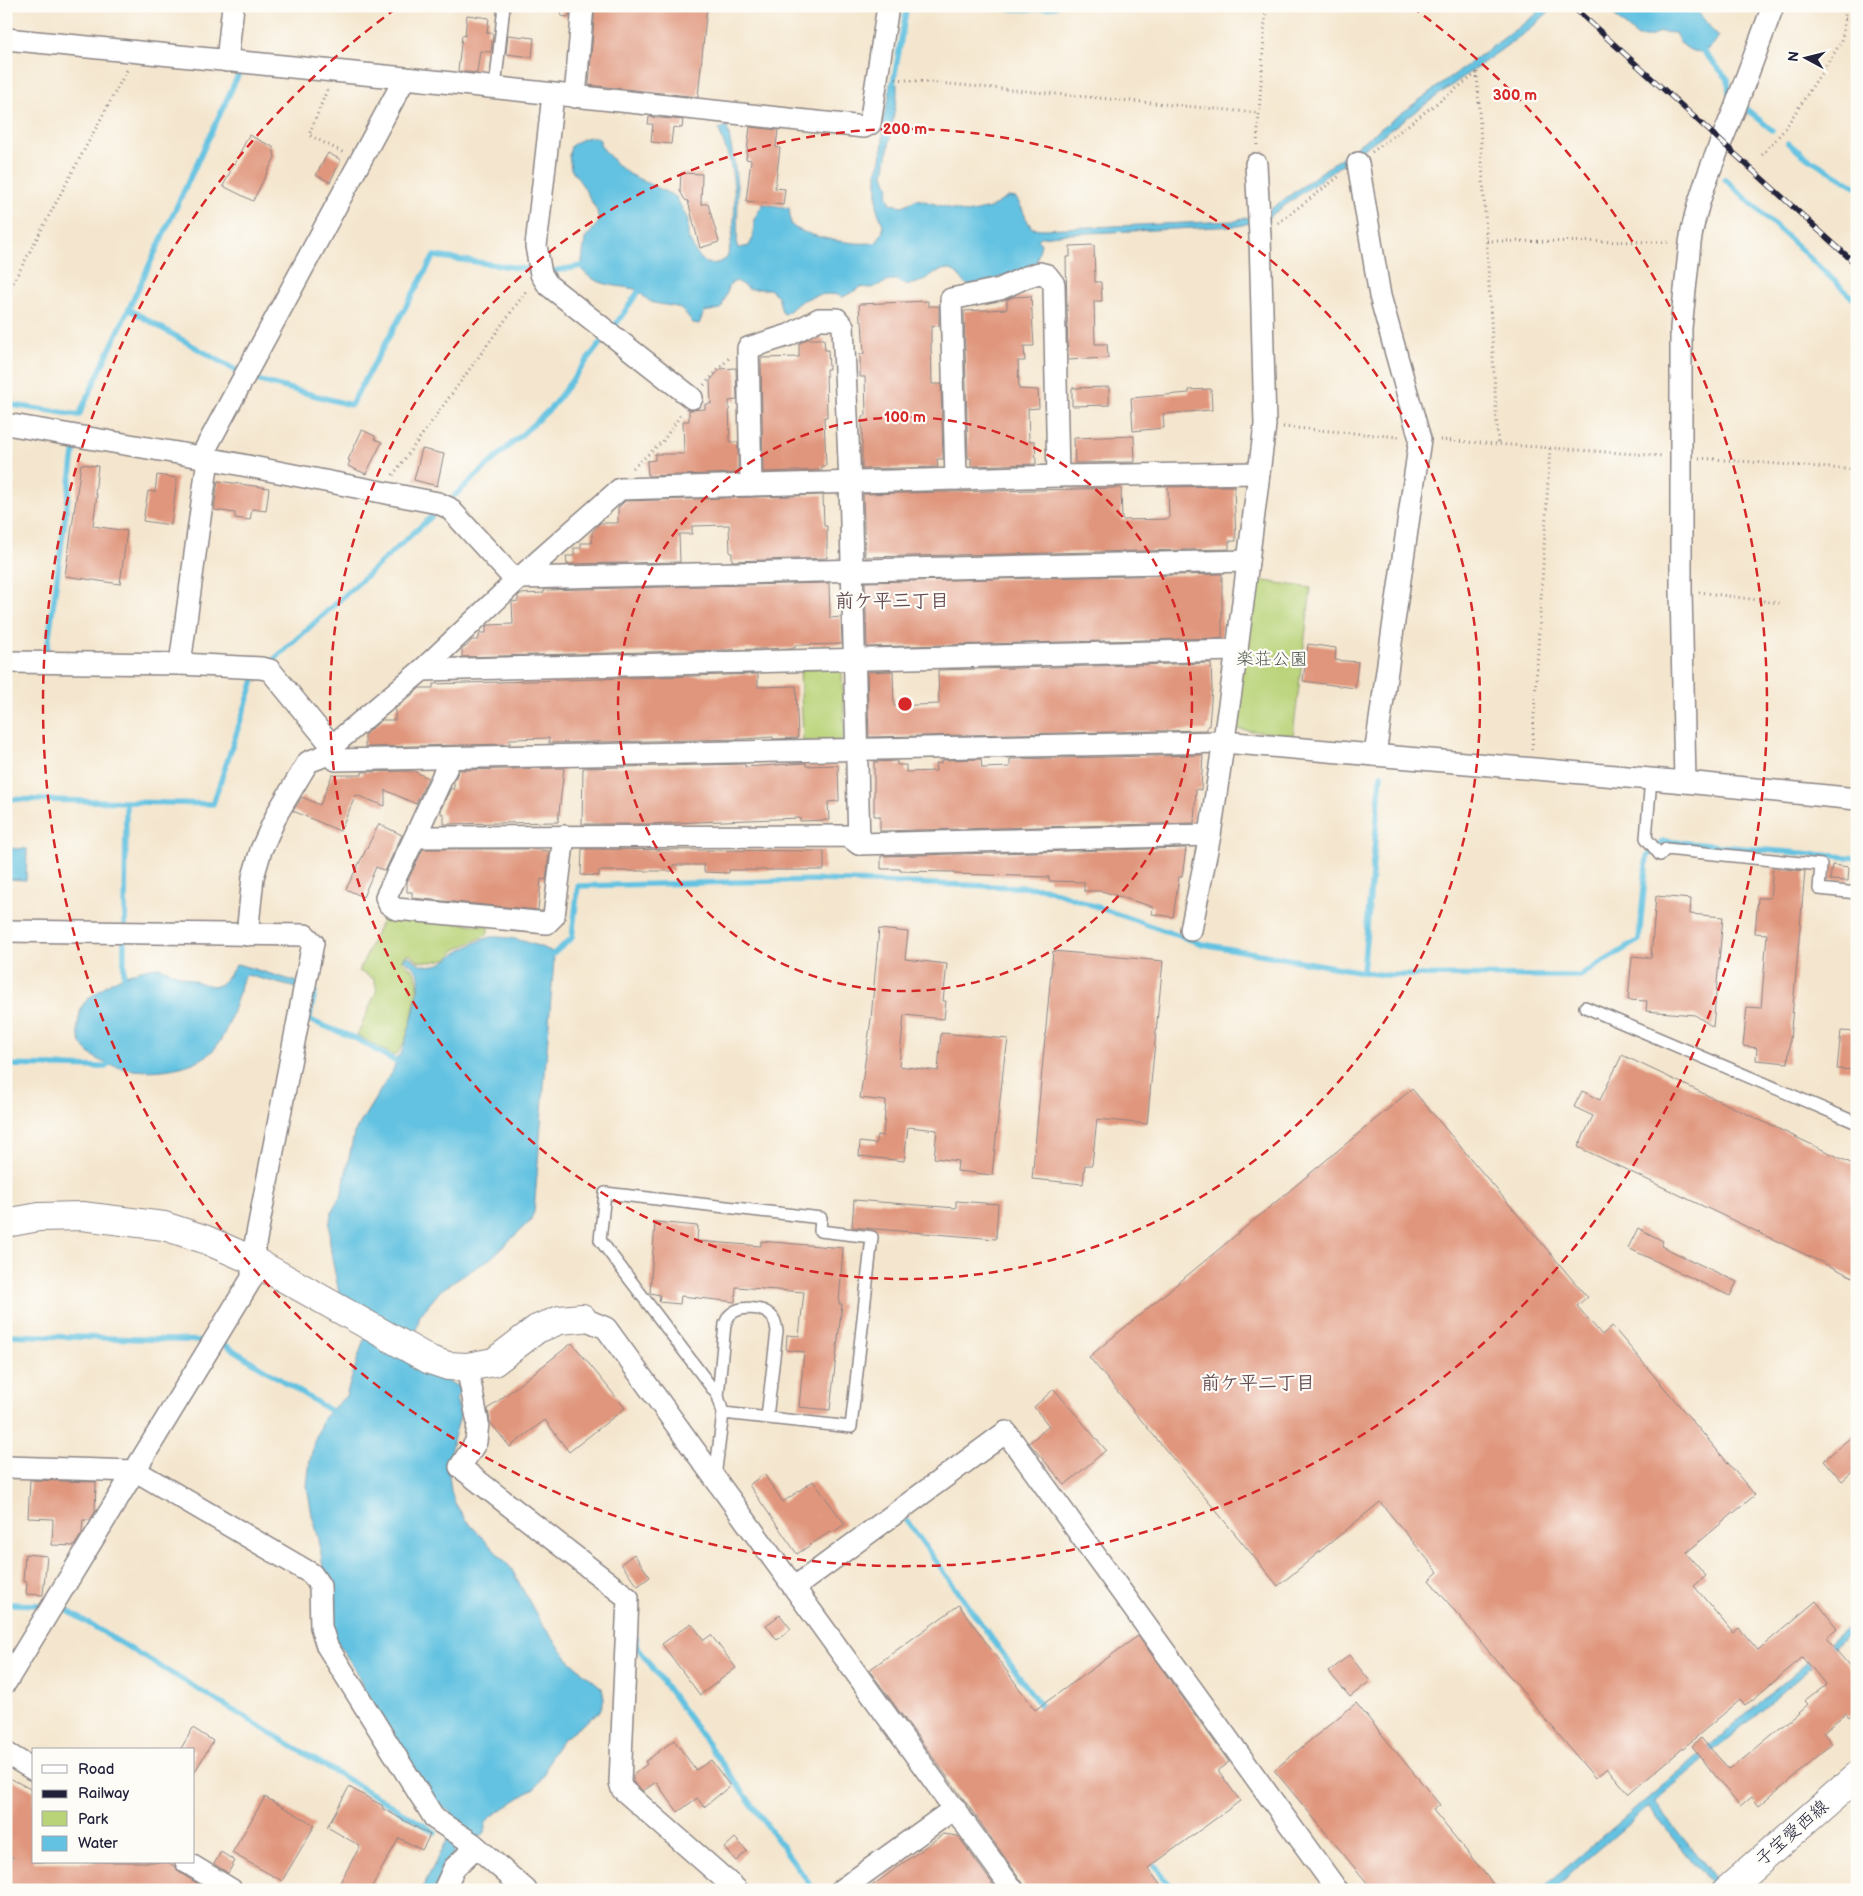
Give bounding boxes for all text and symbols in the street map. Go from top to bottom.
north arrow [1780,32,1830,82]
text: N [1785,50,1803,63]
text: 300 m [1493,86,1537,105]
text: 200 m [883,120,927,139]
text: 100 m [884,408,926,427]
district label: 前ケ平三丁目 [835,590,949,613]
park label: 楽荘公園 [1236,649,1308,670]
centre of rings [896,695,914,713]
district label: 前ケ平二丁目 [1201,1372,1315,1395]
legend [32,1748,195,1864]
text: Road [78,1760,114,1779]
text: Railway [78,1784,129,1803]
street label: 子宝愛西線 [1751,1796,1833,1870]
text: Park [78,1810,109,1829]
text: Water [78,1834,118,1853]

